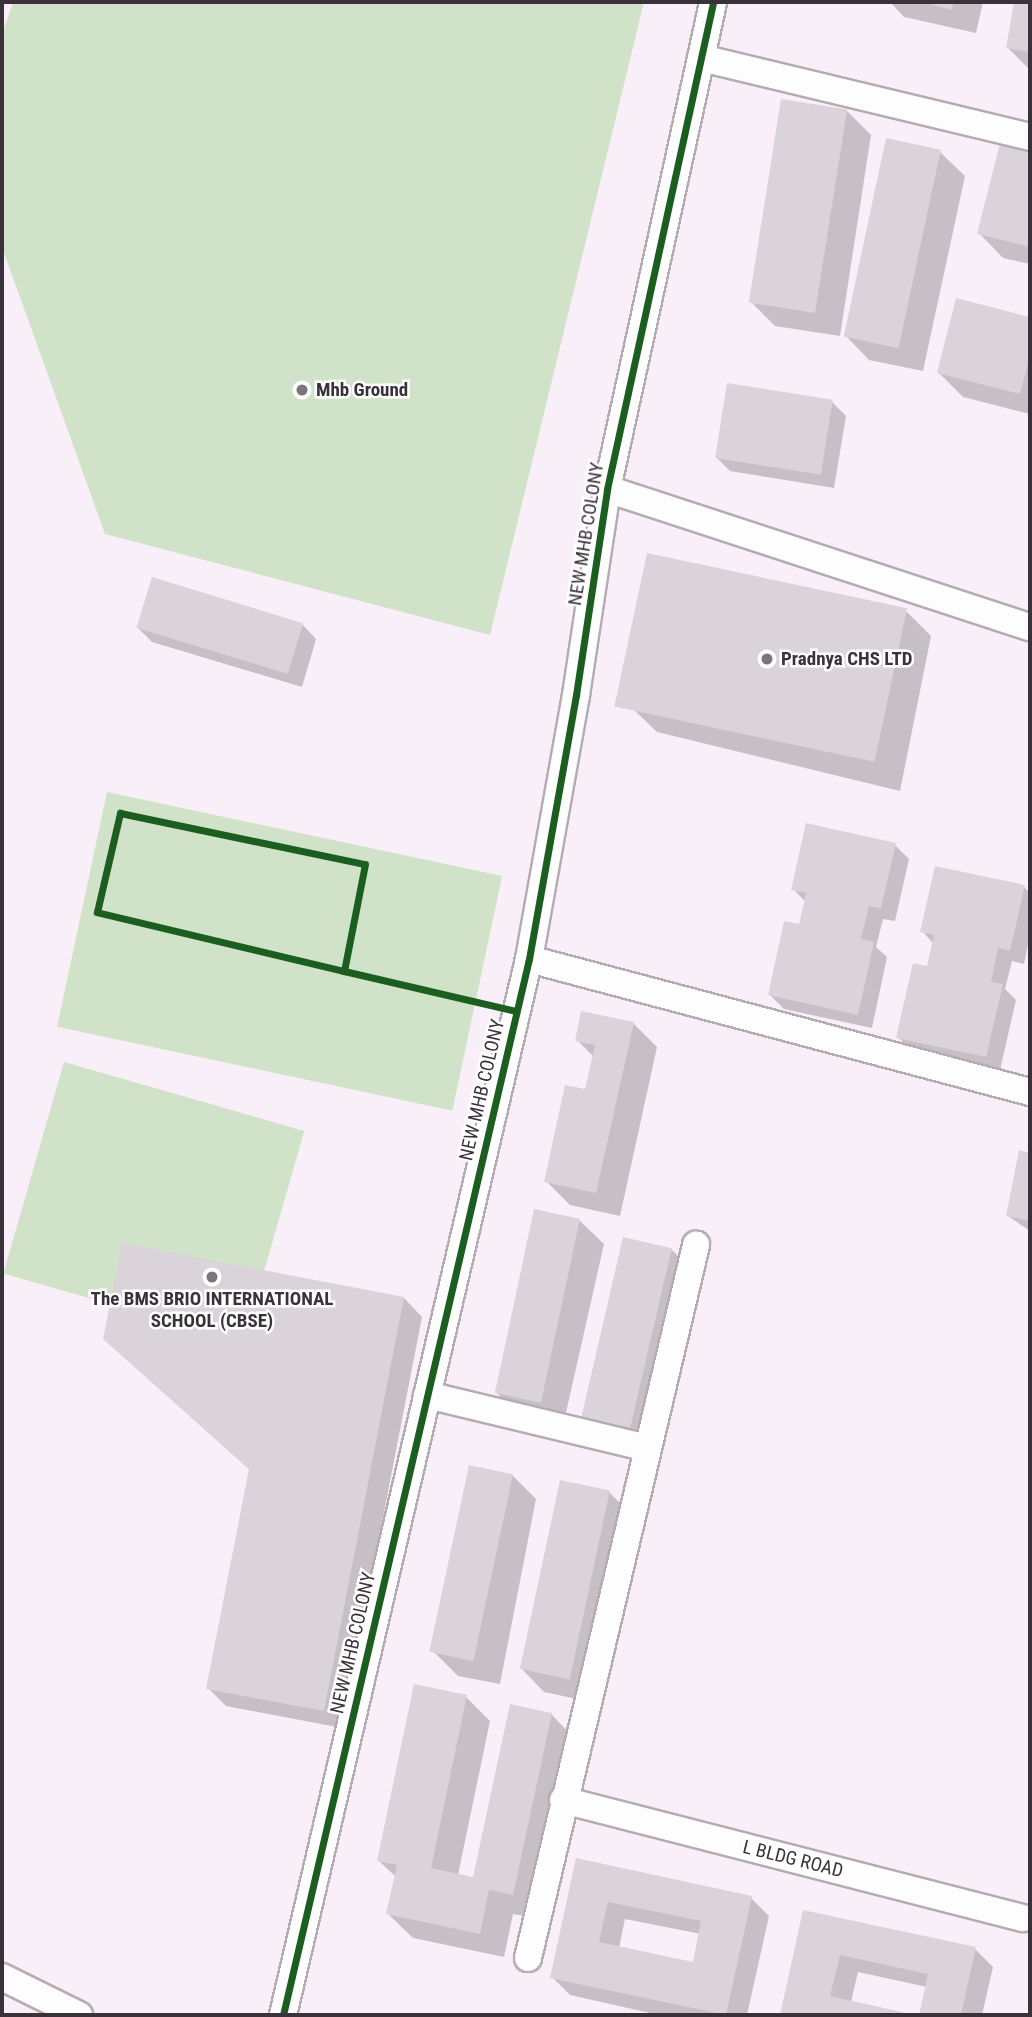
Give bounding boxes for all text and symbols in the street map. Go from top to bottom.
place label: Mhb Ground [316,379,408,401]
marker: Mhb Ground [294,382,310,398]
street label: NEW MHB COLONY [563,461,609,607]
place label: Pradnya CHS LTD [781,648,913,670]
marker: Pradnya CHS LTD [759,651,775,667]
street label: NEW MHB COLONY [455,1017,509,1163]
marker: The BMS BRIO INTERNATIONAL SCHOOL (CBSE) [204,1269,220,1285]
place label: The BMS BRIO INTERNATIONAL SCHOOL (CBSE) [91,1288,333,1332]
street label: NEW MHB COLONY [326,1570,380,1716]
street label: L BLDG ROAD [741,1836,845,1882]

